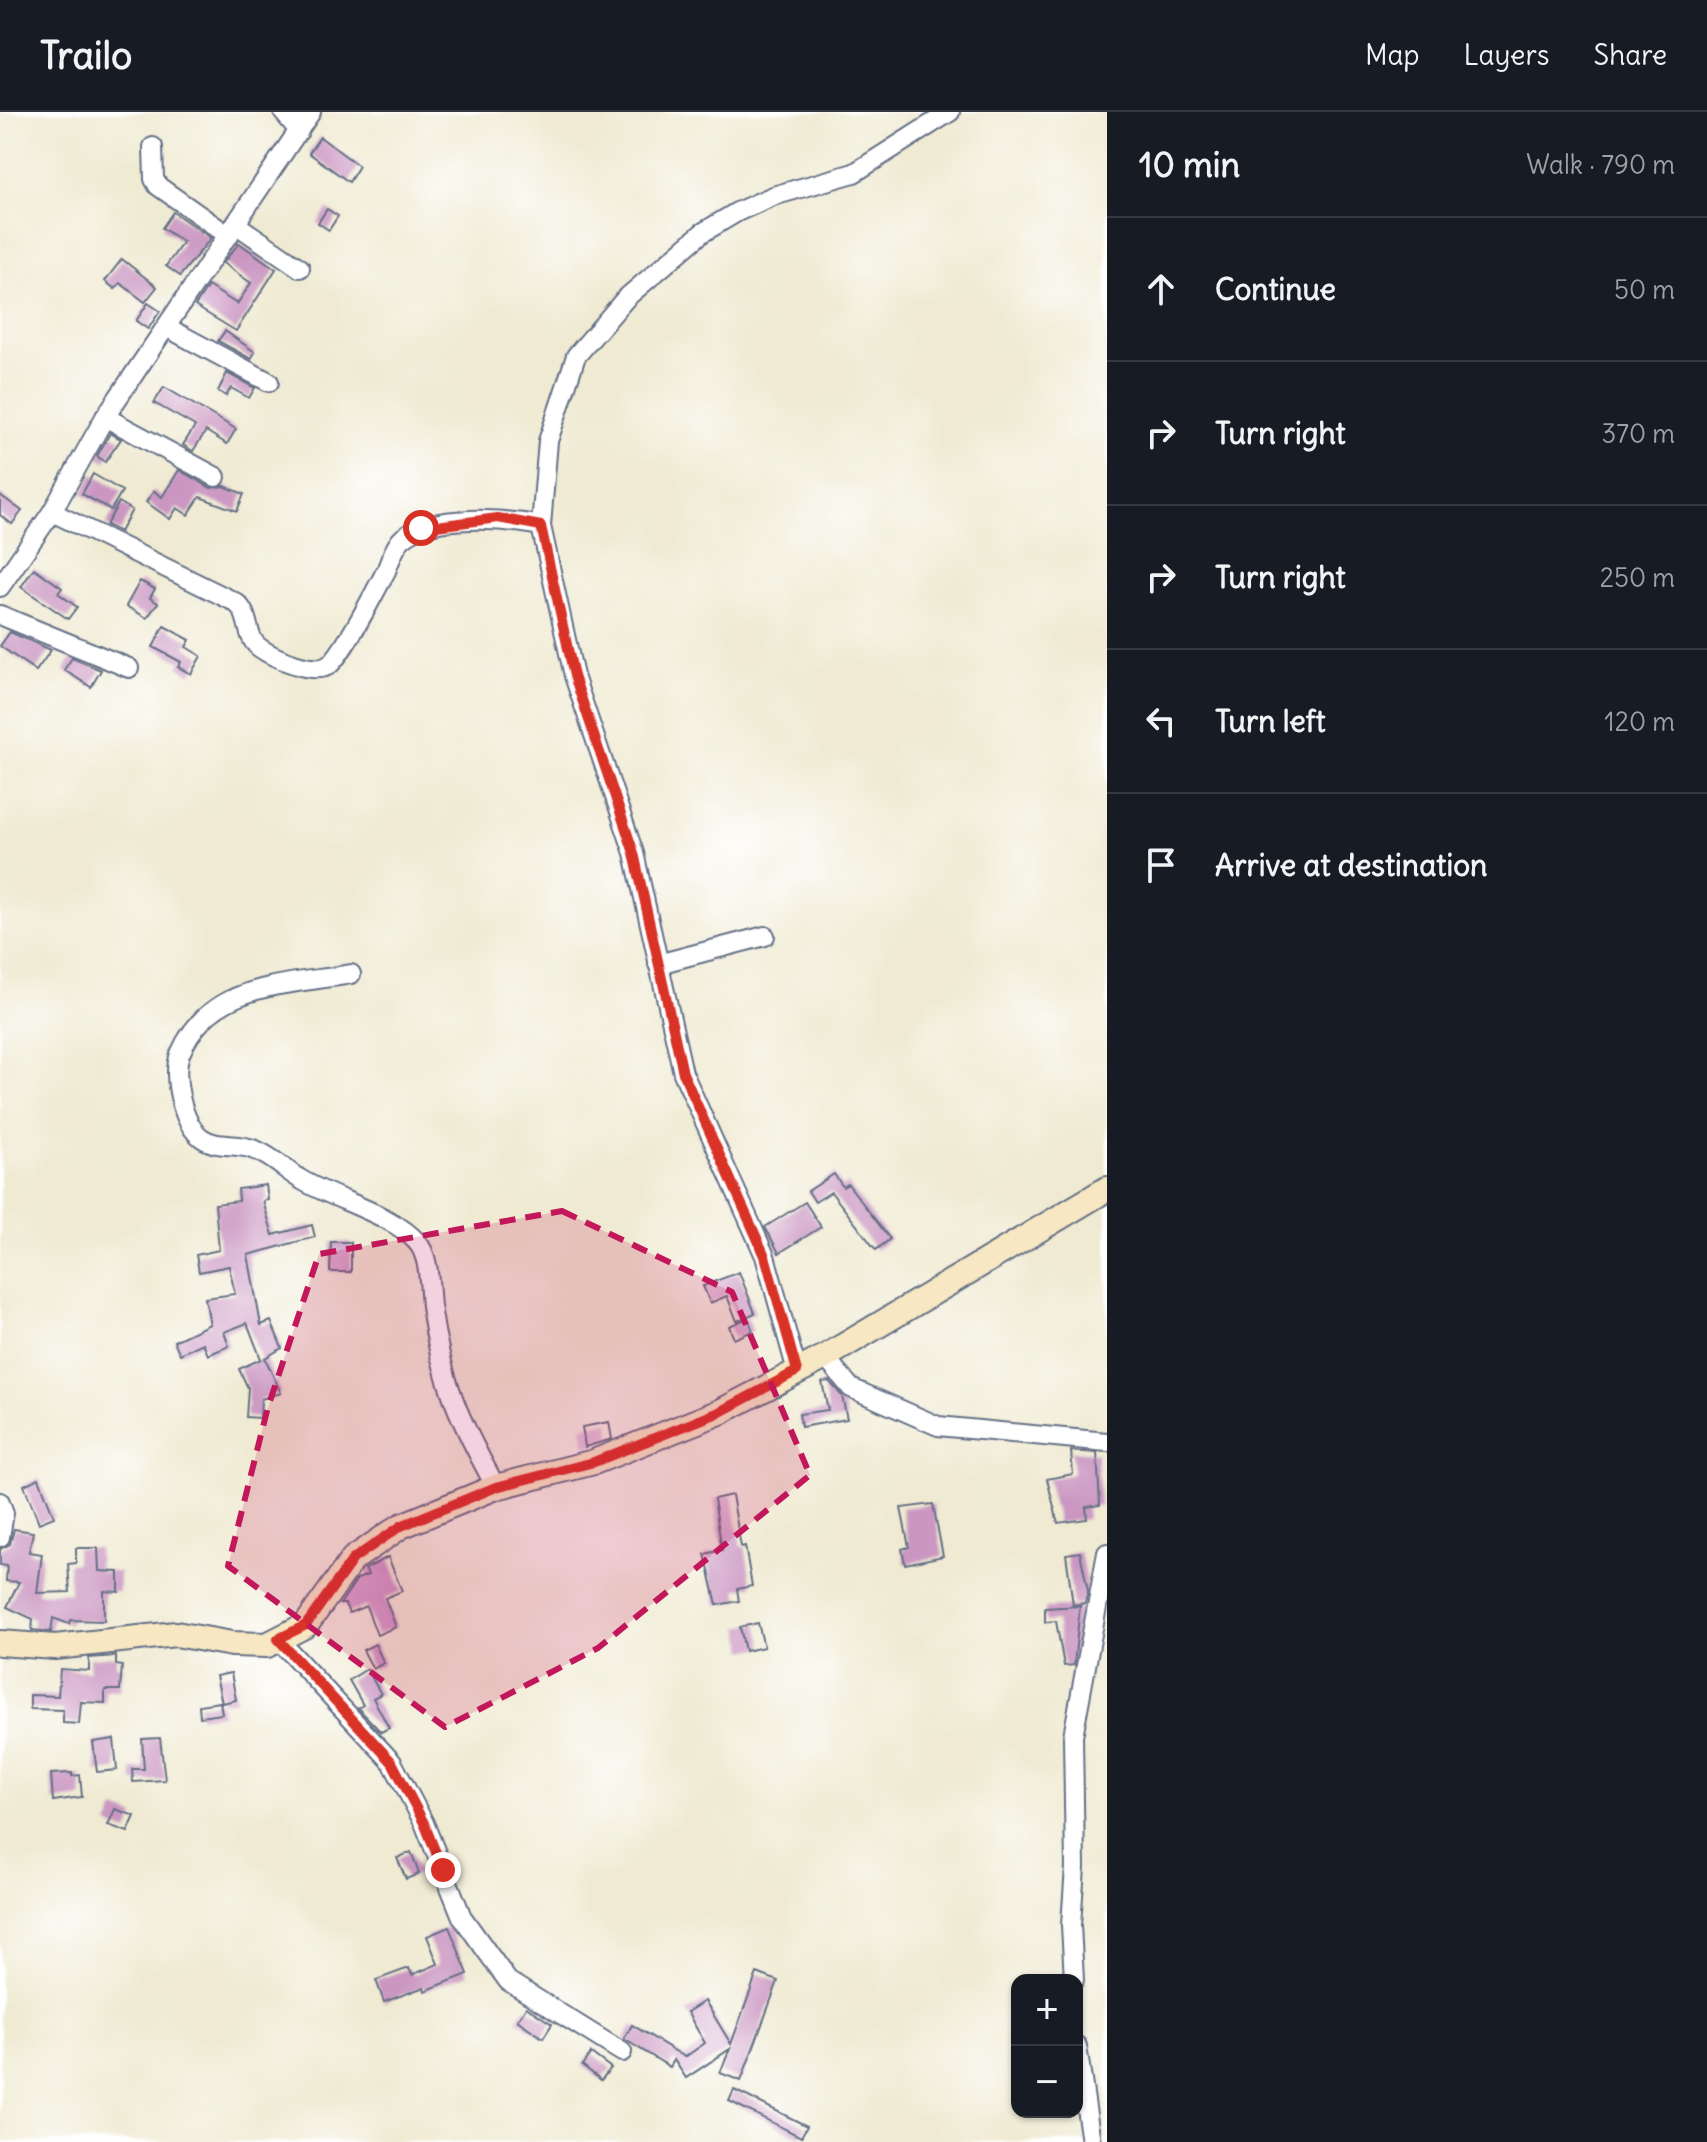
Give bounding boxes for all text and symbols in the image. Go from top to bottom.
text: Trailo [40,32,132,79]
text: Map [1365,37,1420,73]
text: Layers [1464,37,1550,73]
text: Share [1594,37,1667,73]
text: 10 min [1139,143,1240,186]
text: Walk · 790 m [1526,148,1675,181]
icon: ahead [1139,267,1183,311]
text: Continue [1215,270,1336,308]
text: 50 m [1614,273,1675,306]
icon: right [1139,411,1183,455]
text: Turn right [1215,414,1346,452]
text: 370 m [1601,417,1675,450]
route start [403,510,439,546]
icon: right [1139,555,1183,599]
text: Turn right [1215,558,1346,596]
text: 250 m [1600,561,1675,594]
icon: left [1139,699,1183,743]
text: Turn left [1215,702,1326,740]
text: 120 m [1604,705,1675,738]
icon: arrive [1139,843,1183,887]
text: Arrive at destination [1215,846,1487,884]
route end [425,1852,461,1888]
map controls [1011,1974,1083,2118]
button: + [1011,1974,1083,2046]
button: − [1011,2046,1083,2118]

